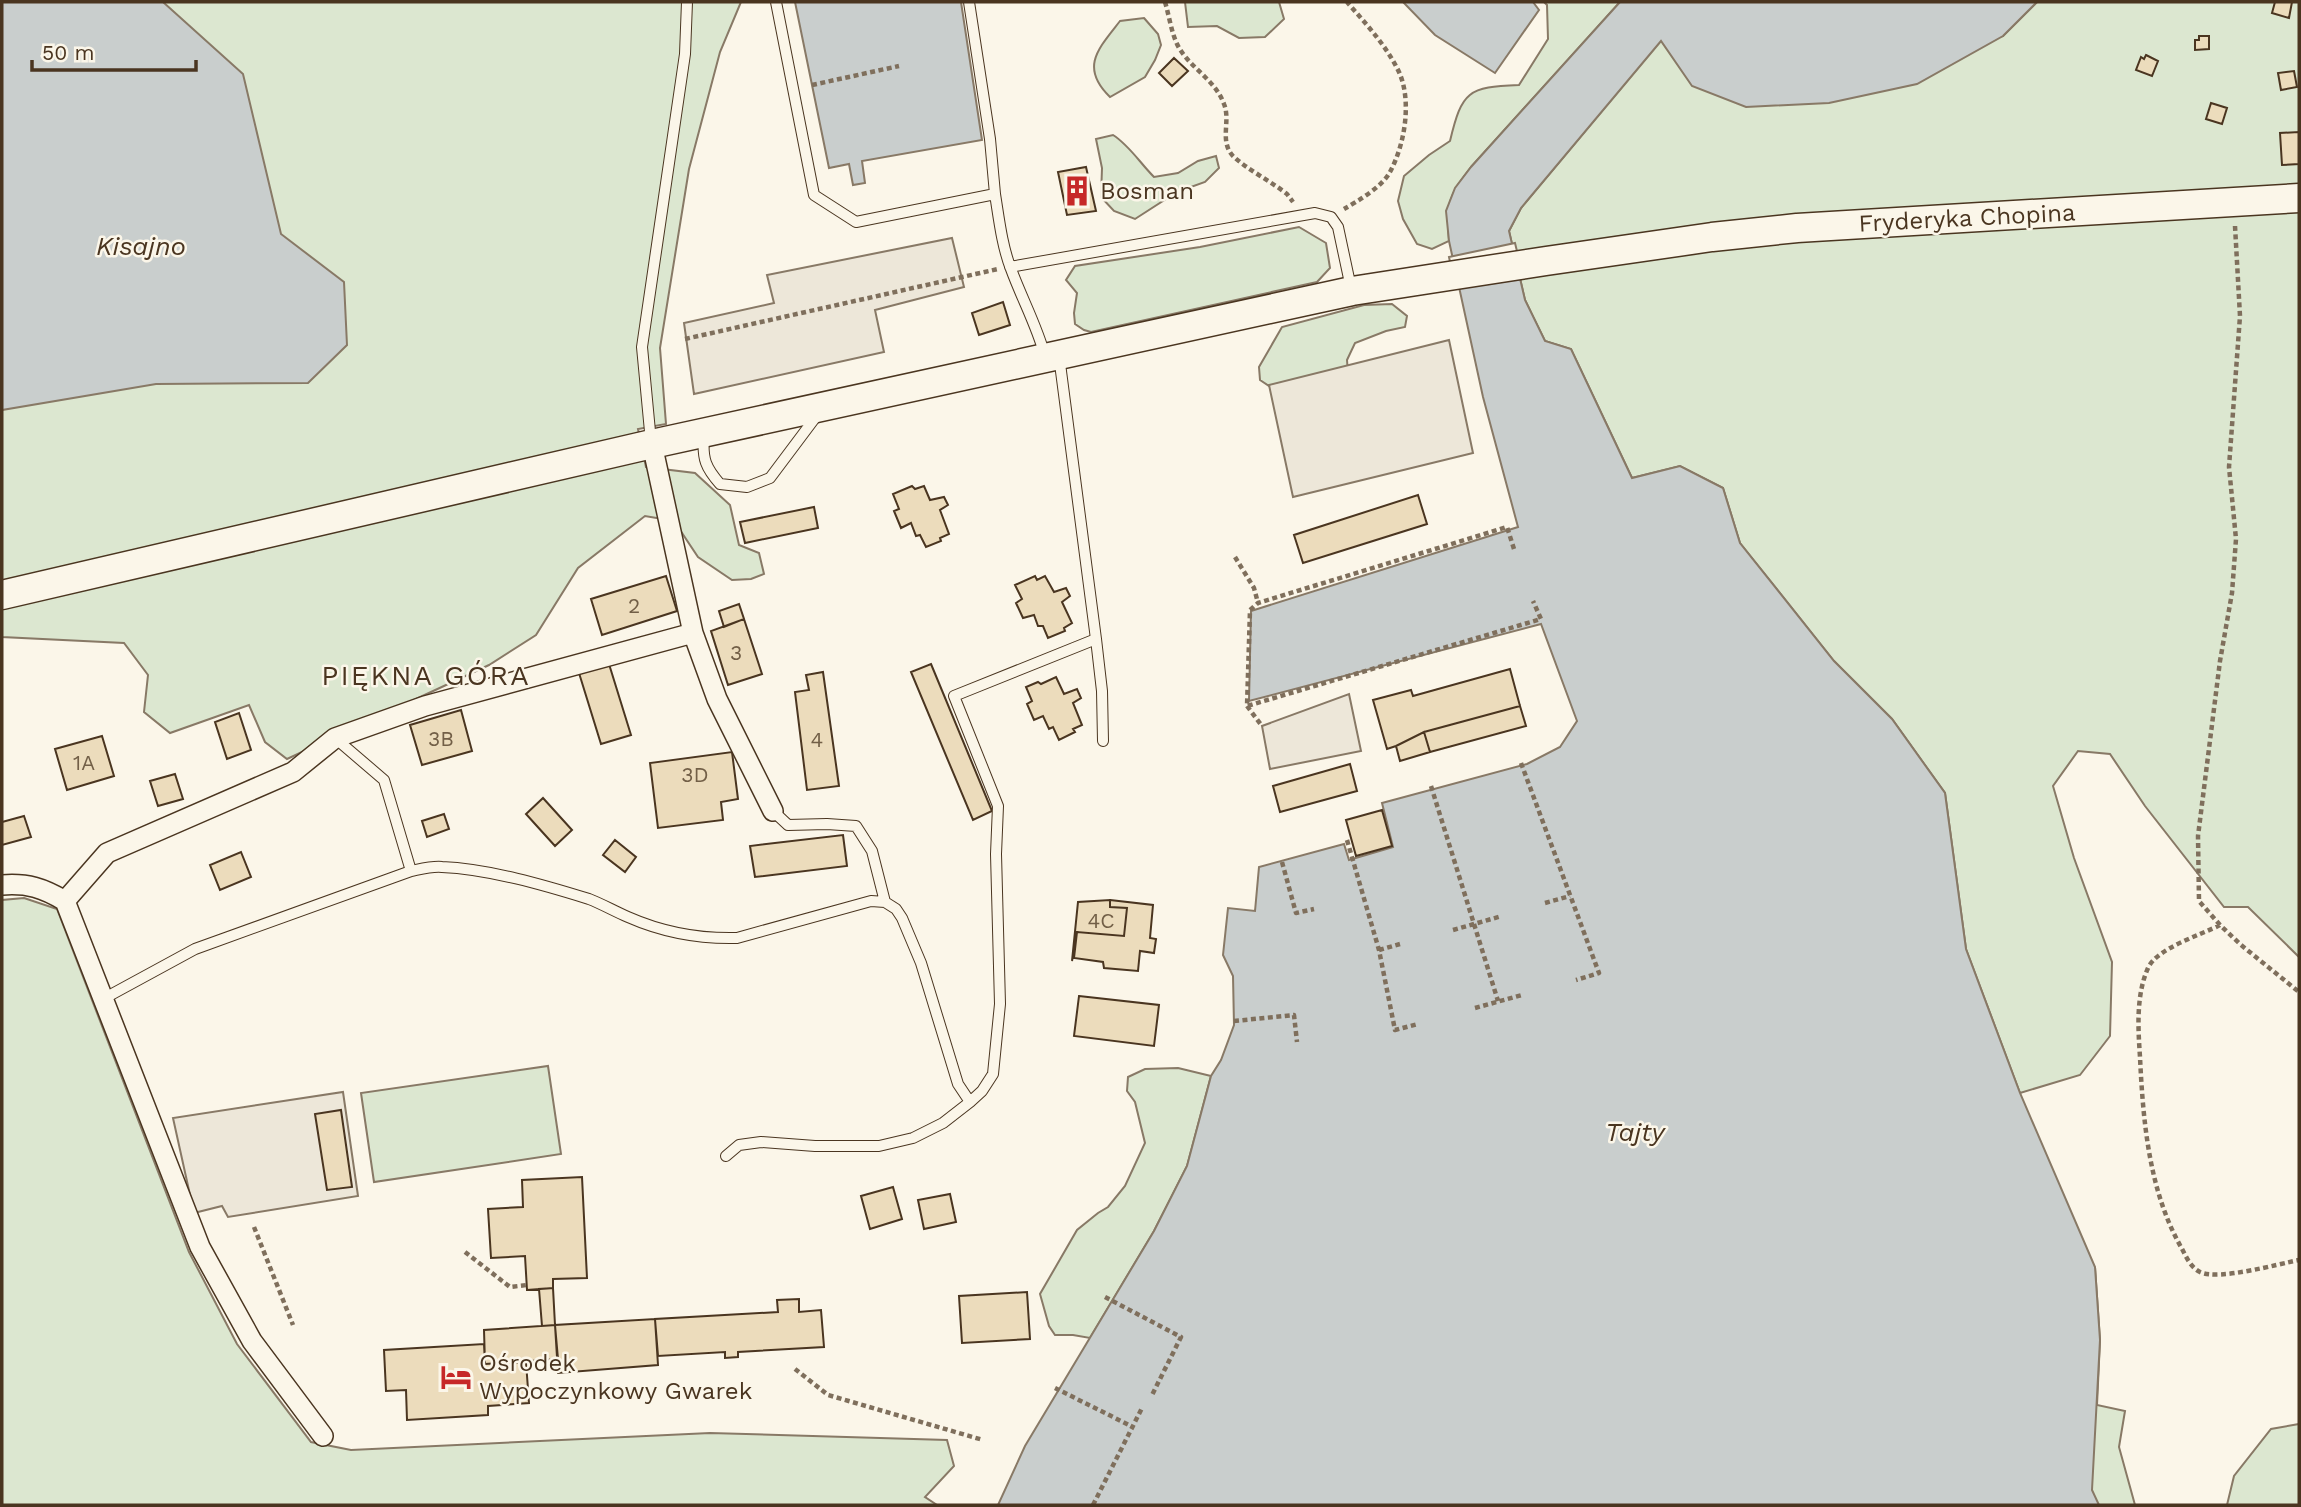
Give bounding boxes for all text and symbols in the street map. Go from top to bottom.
scale bar [32,28,196,72]
text: 50 m [42,40,94,65]
building icon: Bosman [1060,174,1094,208]
place label: Bosman [1100,177,1194,205]
street label: Fryderyka Chopina [1858,198,2076,238]
water label: Kisajno [96,231,186,261]
house number: 2 [628,593,640,618]
house number: 3 [730,640,742,665]
district label: PIĘKNA GÓRA [321,659,531,692]
house number: 3B [428,726,454,751]
house number: 4 [811,727,823,752]
house number: 1A [73,750,95,775]
house number: 3D [681,762,709,787]
house number: 4C [1087,908,1115,933]
water label: Tajty [1605,1117,1667,1147]
place label: Ośrodek Wypoczynkowy Gwarek [479,1349,753,1405]
hotel icon: Ośrodek Wypoczynkowy Gwarek [439,1360,473,1394]

